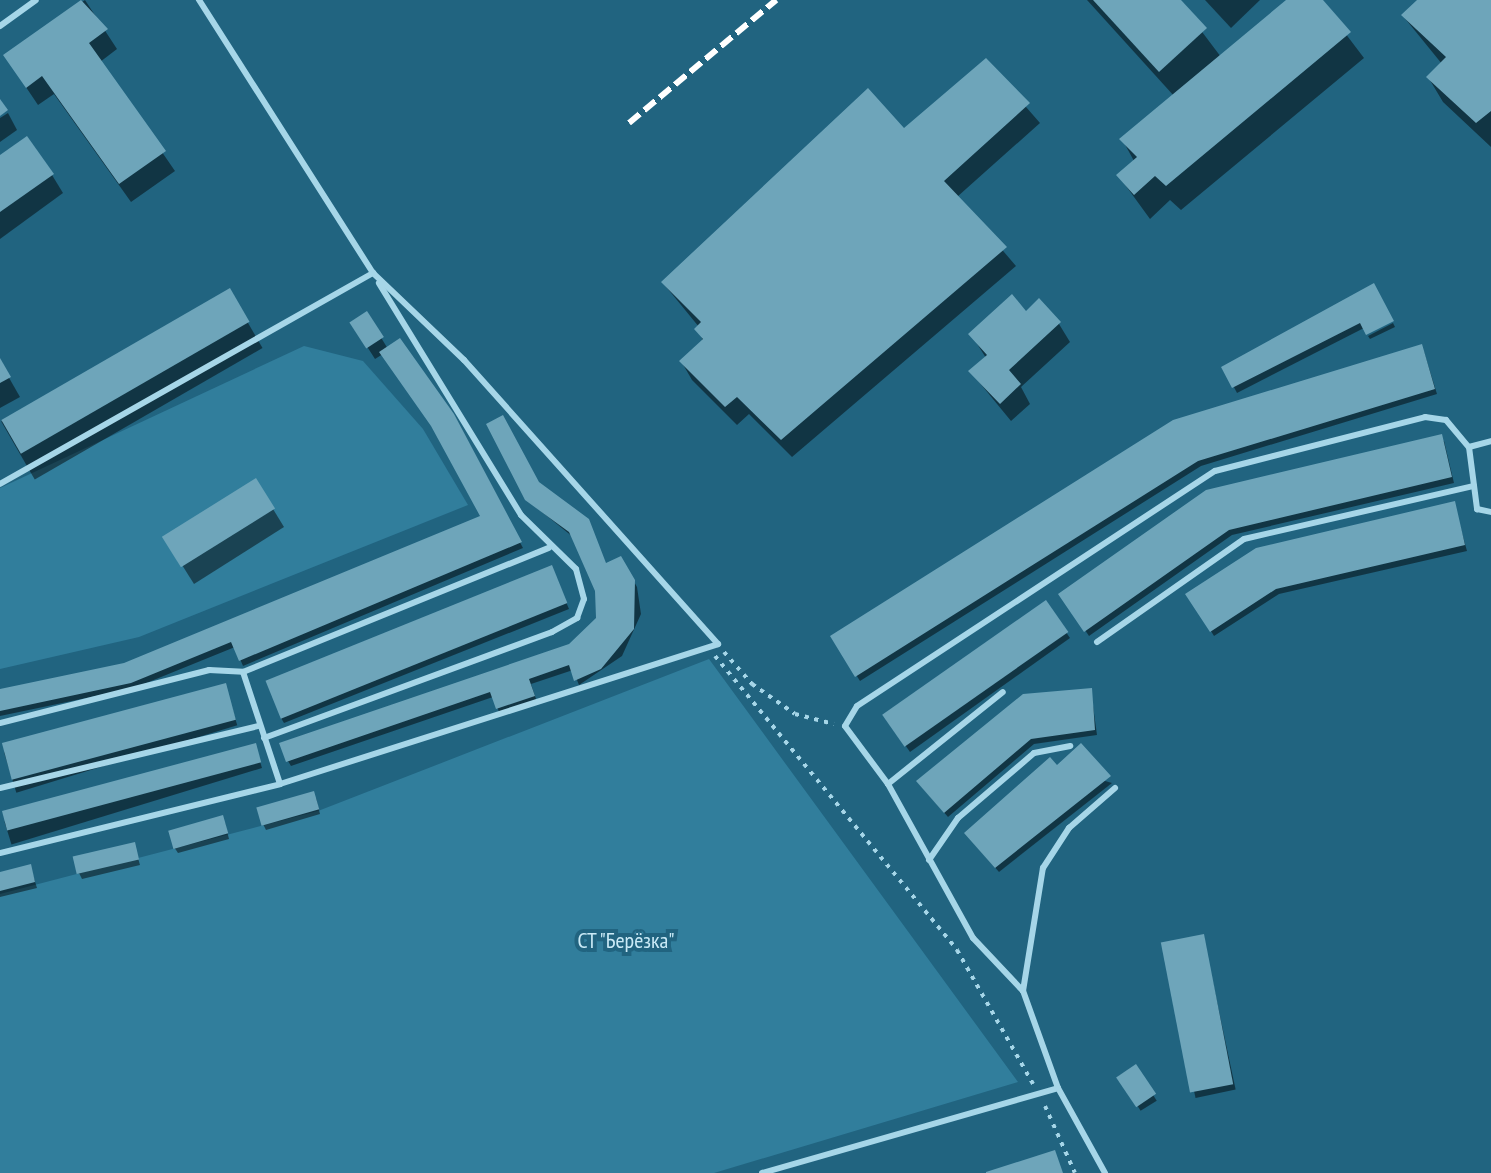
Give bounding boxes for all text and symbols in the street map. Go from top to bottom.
park label: СТ "Берёзка" [576,928,676,954]

